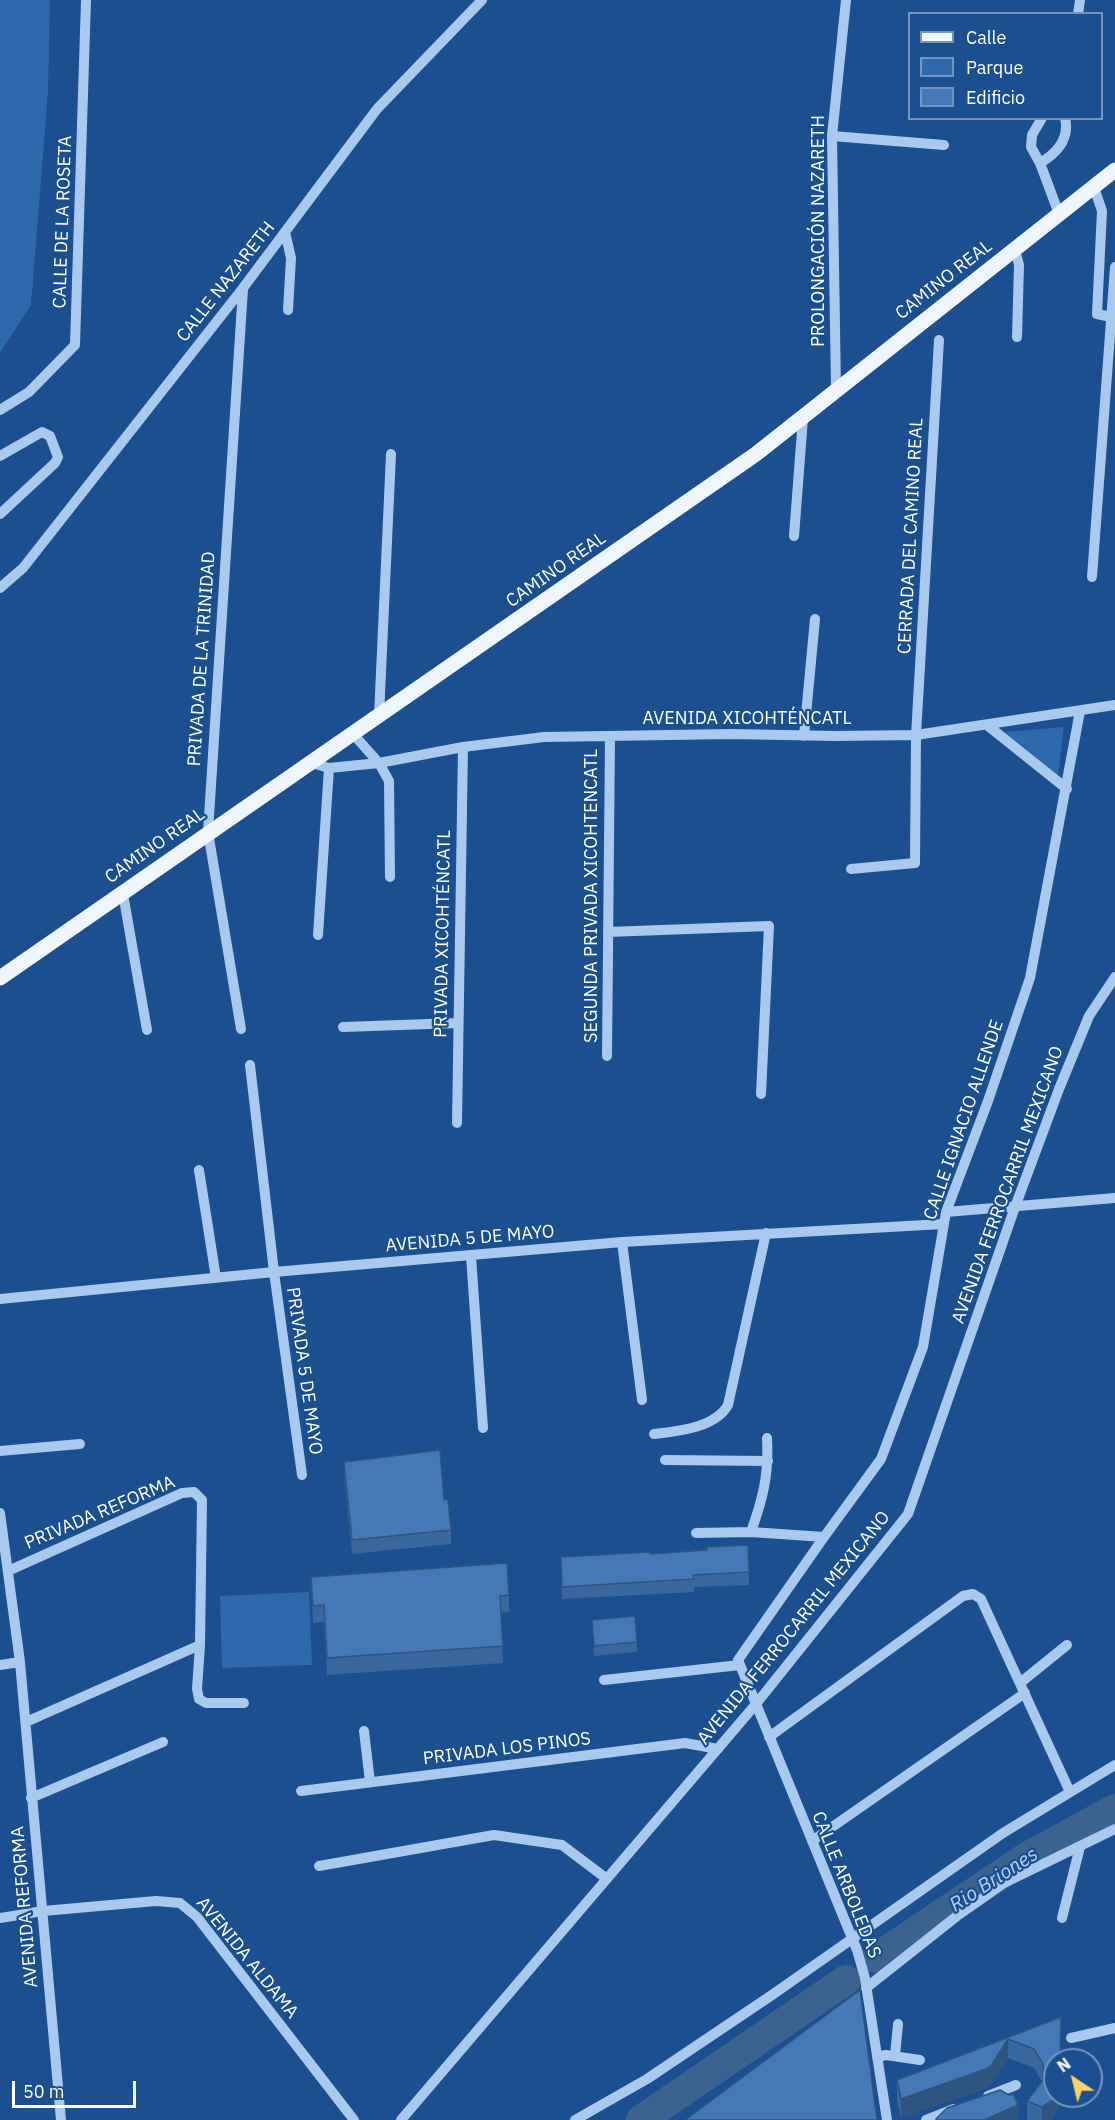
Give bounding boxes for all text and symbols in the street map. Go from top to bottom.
legend [908,12,1103,120]
text: Calle [966,26,1006,49]
text: Parque [966,56,1023,79]
text: Edificio [966,86,1025,109]
street label: PROLONGACIÓN NAZARETH [808,115,830,347]
street label: CALLE DE LA ROSETA [49,135,77,309]
street label: CALLE NAZARETH [172,218,280,346]
street label: CAMINO REAL [891,236,997,324]
street label: CERRADA DEL CAMINO REAL [894,417,928,655]
street label: CAMINO REAL [502,528,610,612]
street label: PRIVADA DE LA TRINIDAD [184,551,220,767]
street label: AVENIDA XICOHTÉNCATL [643,708,851,730]
street label: SEGUNDA PRIVADA XICOHTENCATL [581,749,603,1043]
street label: CAMINO REAL [101,804,209,888]
street label: PRIVADA XICOHTÉNCATL [430,830,456,1038]
street label: CALLE IGNACIO ALLENDE [920,1017,1008,1223]
street label: AVENIDA FERROCARRIL MEXICANO [948,1043,1068,1327]
street label: AVENIDA 5 DE MAYO [385,1221,555,1257]
street label: PRIVADA 5 DE MAYO [282,1286,326,1456]
street label: PRIVADA REFORMA [22,1472,178,1554]
street label: AVENIDA FERROCARRIL MEXICANO [693,1507,895,1749]
street label: PRIVADA LOS PINOS [422,1728,592,1770]
street label: CALLE ARBOLEDAS [807,1808,885,1962]
street label: AVENIDA REFORMA [7,1825,43,1989]
water label: Rio Briones [945,1843,1043,1917]
street label: AVENIDA ALDAMA [191,1893,303,2023]
north arrow [1043,2048,1103,2108]
text: N [1053,2053,1074,2076]
scale bar [15,2069,140,2107]
text: 50 m [23,2080,65,2103]

